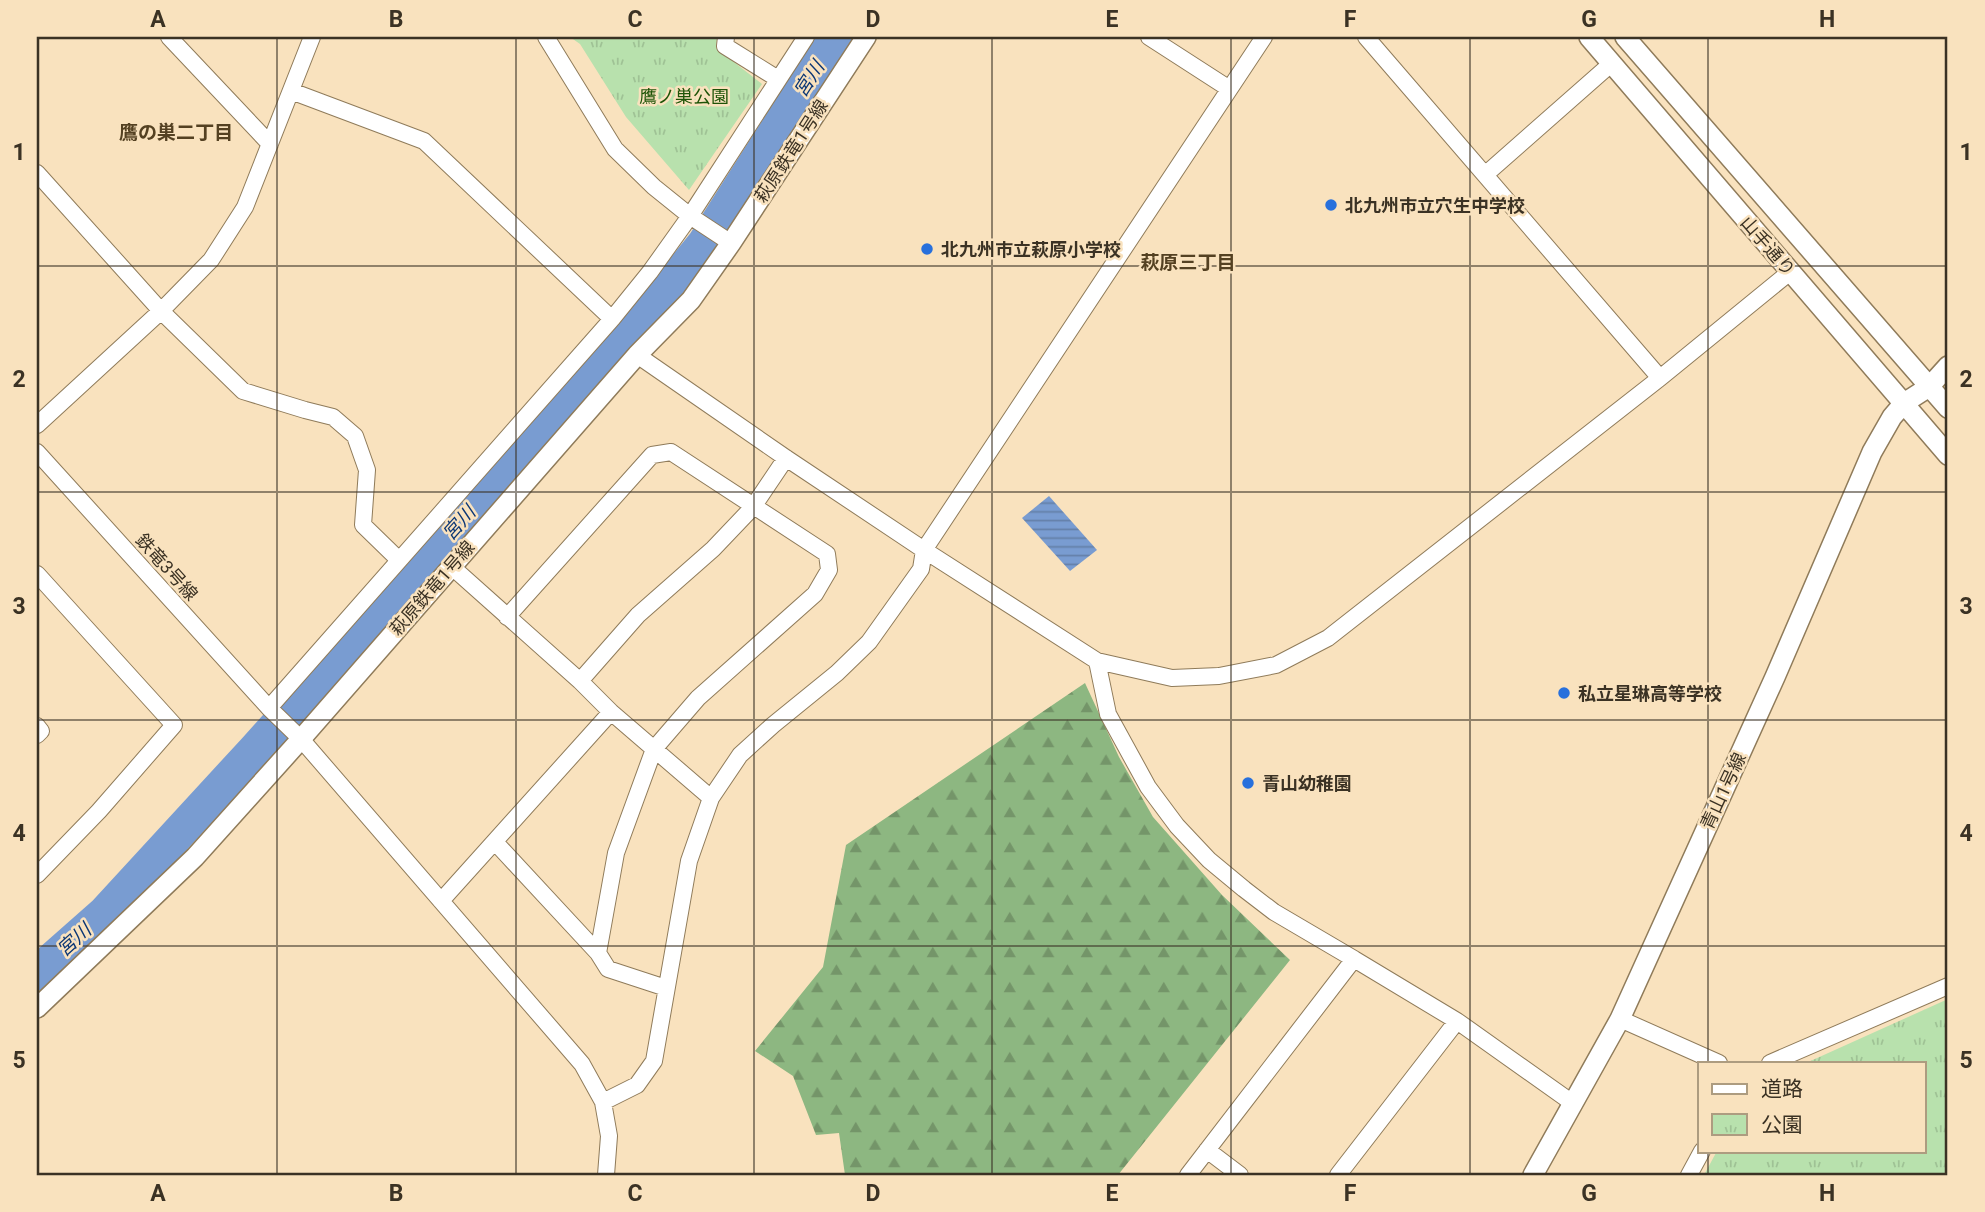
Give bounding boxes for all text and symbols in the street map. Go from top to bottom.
text: A [150,6,166,33]
text: B [389,6,403,33]
text: C [627,6,643,33]
text: D [866,6,880,33]
text: E [1106,6,1119,33]
text: F [1344,6,1357,33]
text: G [1581,6,1597,33]
text: H [1819,6,1835,33]
water label: 宮川 [789,55,830,101]
park label: 鷹ノ巣公園 [639,86,729,107]
street label: 萩原鉄竜1号線 [750,96,832,206]
district label: 鷹の巣二丁目 [119,121,233,144]
text: 1 [12,139,26,166]
text: 1 [1959,139,1973,166]
place label: 北九州市立穴生中学校 [1345,195,1525,216]
marker: 北九州市立穴生中学校 [1323,197,1339,213]
street label: 山手通り [1736,212,1800,280]
place label: 北九州市立萩原小学校 [941,239,1121,260]
marker: 北九州市立萩原小学校 [919,241,935,257]
district label: 萩原三丁目 [1140,251,1236,274]
text: 2 [12,366,26,393]
text: 2 [1959,366,1973,393]
water label: 宮川 [438,500,482,545]
street label: 鉄竜3号線 [132,529,202,605]
street label: 萩原鉄竜1号線 [385,537,479,639]
text: 3 [12,593,26,620]
text: 3 [1959,593,1973,620]
place label: 私立星琳高等学校 [1578,683,1722,704]
marker: 私立星琳高等学校 [1556,685,1572,701]
street label: 青山1号線 [1696,749,1750,833]
place label: 青山幼稚園 [1262,773,1352,794]
marker: 青山幼稚園 [1240,775,1256,791]
text: 4 [12,820,26,847]
text: 4 [1959,820,1973,847]
water label: 宮川 [52,917,97,961]
text: 5 [12,1047,26,1074]
text: 5 [1959,1047,1973,1074]
legend [1698,1062,1926,1152]
text: 道路 [1761,1077,1803,1101]
text: 公園 [1761,1113,1803,1137]
text: A [150,1180,166,1207]
text: B [389,1180,403,1207]
text: C [627,1180,643,1207]
text: D [866,1180,880,1207]
text: E [1106,1180,1119,1207]
text: F [1344,1180,1357,1207]
text: G [1581,1180,1597,1207]
text: H [1819,1180,1835,1207]

